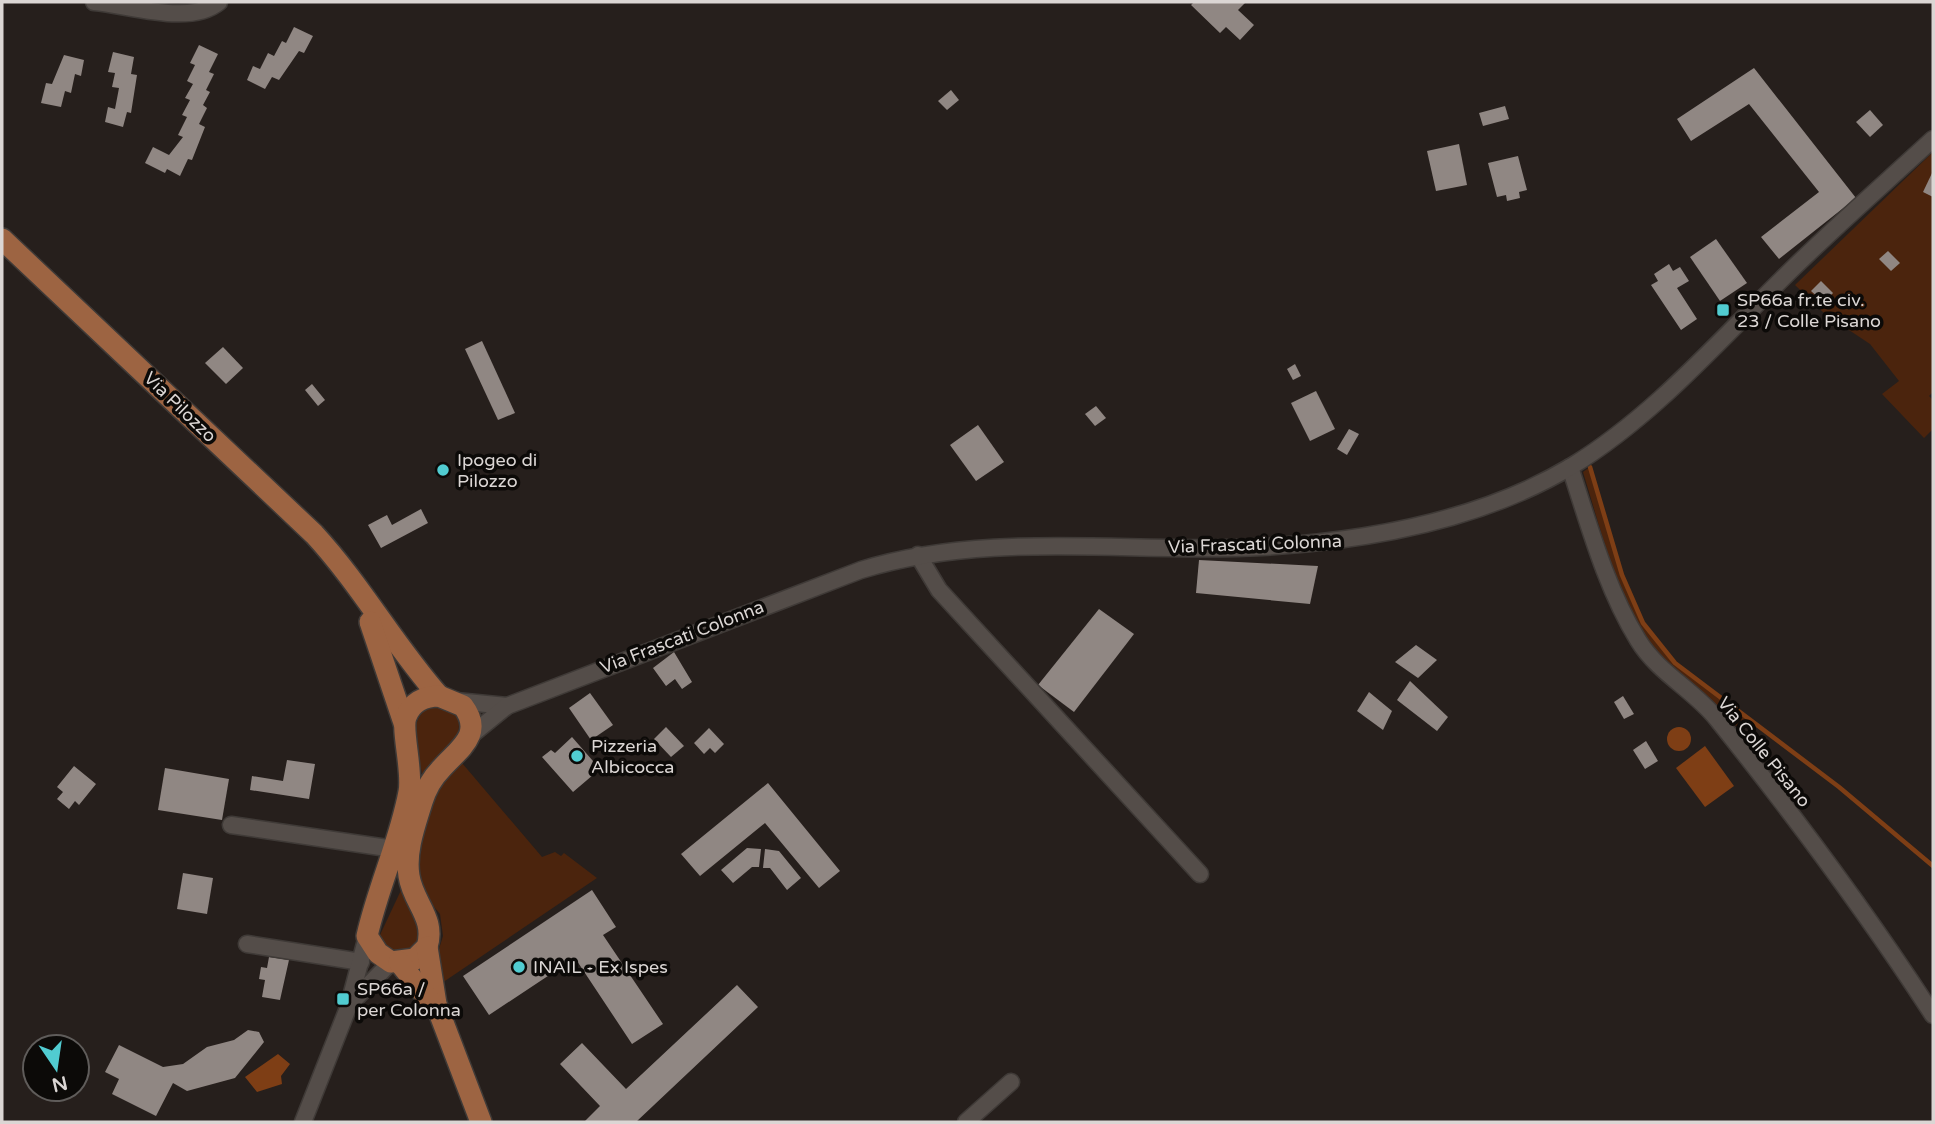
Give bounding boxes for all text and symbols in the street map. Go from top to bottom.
place label: SP66a fr.te civ. 23 / Colle Pisano [1737,289,1881,332]
marker: SP66a fr.te civ. 23 / Colle Pisano [1715,302,1731,318]
street label: Via Pilozzo [139,367,221,447]
place label: Ipogeo di Pilozzo [457,449,537,492]
marker: Ipogeo di Pilozzo [435,462,451,478]
street label: Via Frascati Colonna [1168,530,1342,558]
street label: Via Frascati Colonna [597,596,767,678]
street label: Via Colle Pisano [1713,692,1815,812]
place label: Pizzeria Albicocca [591,735,674,778]
marker: Pizzeria Albicocca [569,748,585,764]
place label: INAIL - Ex Ispes [533,956,668,978]
marker: INAIL - Ex Ispes [511,959,527,975]
place label: SP66a / per Colonna [357,978,461,1021]
marker: SP66a / per Colonna [335,991,351,1007]
north arrow [21,1033,91,1103]
text: N [50,1071,70,1096]

